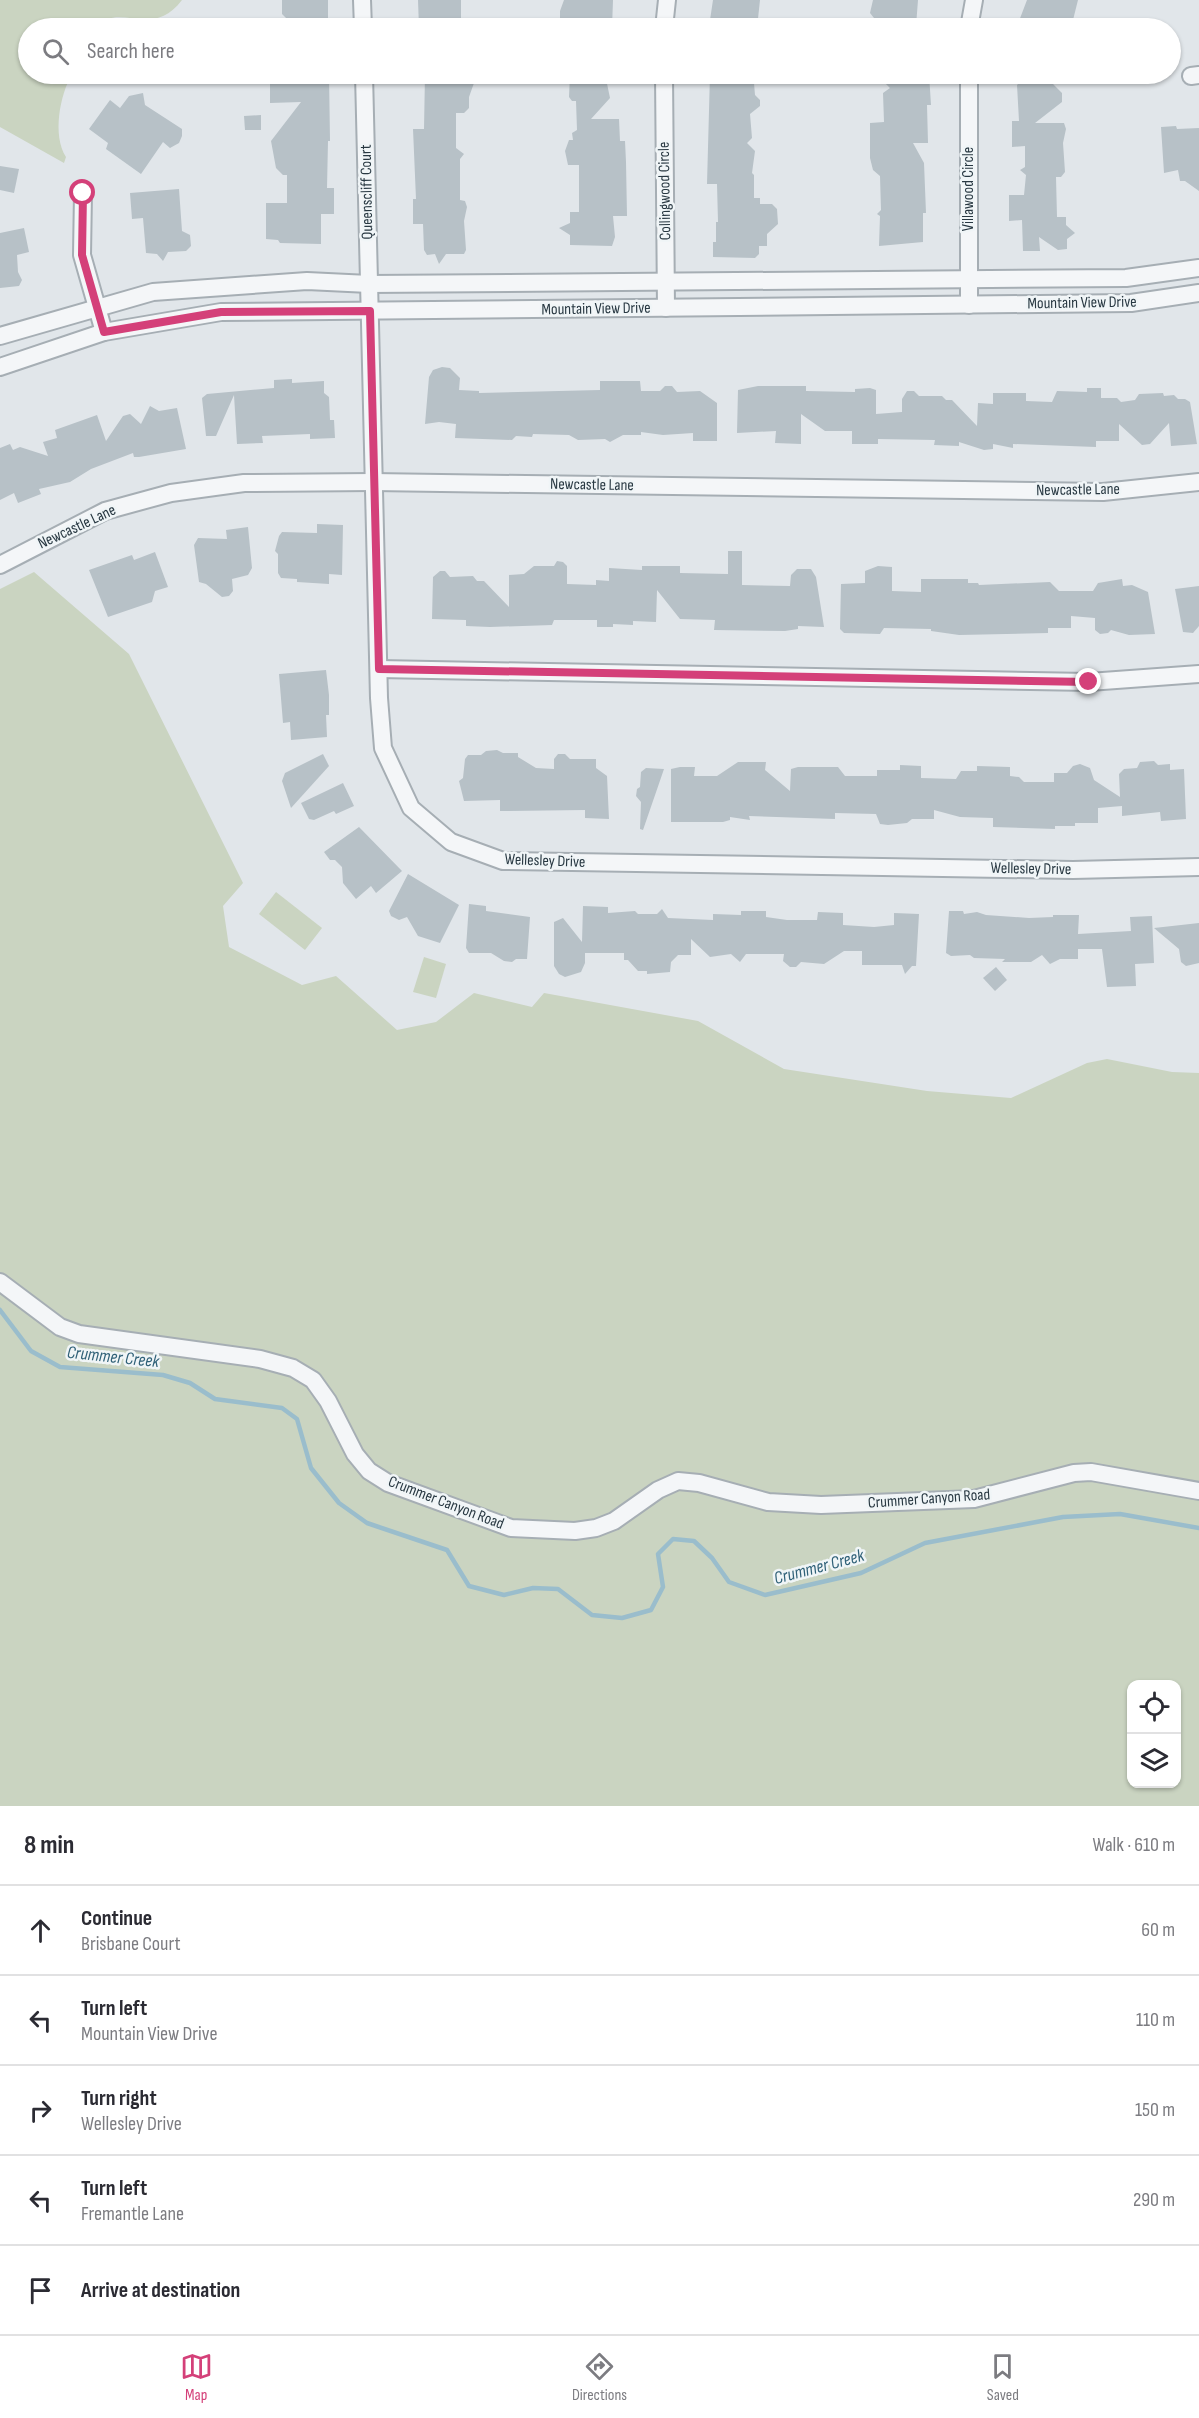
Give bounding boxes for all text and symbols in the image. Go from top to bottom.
search box [18,18,1181,84]
icon: search [39,35,72,68]
text: Search here [87,38,174,65]
street label: Collingwood Circle [655,141,675,241]
street label: Queenscliff Court [357,144,377,240]
street label: Villawood Circle [959,147,978,231]
route start [69,179,95,205]
street label: Mountain View Drive [1027,293,1137,313]
street label: Mountain View Drive [541,299,651,319]
street label: Newcastle Lane [550,475,634,495]
street label: Newcastle Lane [1036,480,1120,500]
street label: Newcastle Lane [35,501,119,553]
route end [1075,668,1101,694]
street label: Wellesley Drive [504,850,586,872]
street label: Wellesley Drive [991,859,1071,879]
water label: Crummer Creek [66,1342,161,1372]
street label: Crummer Canyon Road [386,1472,506,1534]
street label: Crummer Canyon Road [867,1485,991,1513]
water label: Crummer Creek [772,1545,868,1589]
map controls [1127,1680,1181,1788]
button: locate [1127,1680,1181,1734]
button: layers [1127,1734,1181,1788]
text: 8 min [24,1830,74,1861]
text: Walk · 610 m [1092,1833,1175,1857]
text: Continue [81,1905,152,1932]
icon: ahead [24,1914,57,1947]
text: 60 m [1141,1918,1175,1942]
text: Brisbane Court [81,1932,181,1956]
text: Turn left [81,1995,147,2022]
icon: left [24,2004,57,2037]
text: 110 m [1136,2008,1175,2032]
text: Mountain View Drive [81,2022,217,2046]
text: Turn right [81,2085,157,2112]
icon: right [24,2094,57,2127]
text: 150 m [1135,2098,1175,2122]
text: Wellesley Drive [81,2112,182,2136]
text: Turn left [81,2175,147,2202]
icon: left [24,2184,57,2217]
text: 290 m [1133,2188,1175,2212]
text: Fremantle Lane [81,2202,184,2226]
icon: arrive [24,2274,57,2307]
text: Arrive at destination [81,2277,240,2304]
tab: Map [180,2350,213,2405]
tab: Directions [572,2350,627,2405]
tab: Saved [986,2350,1019,2405]

